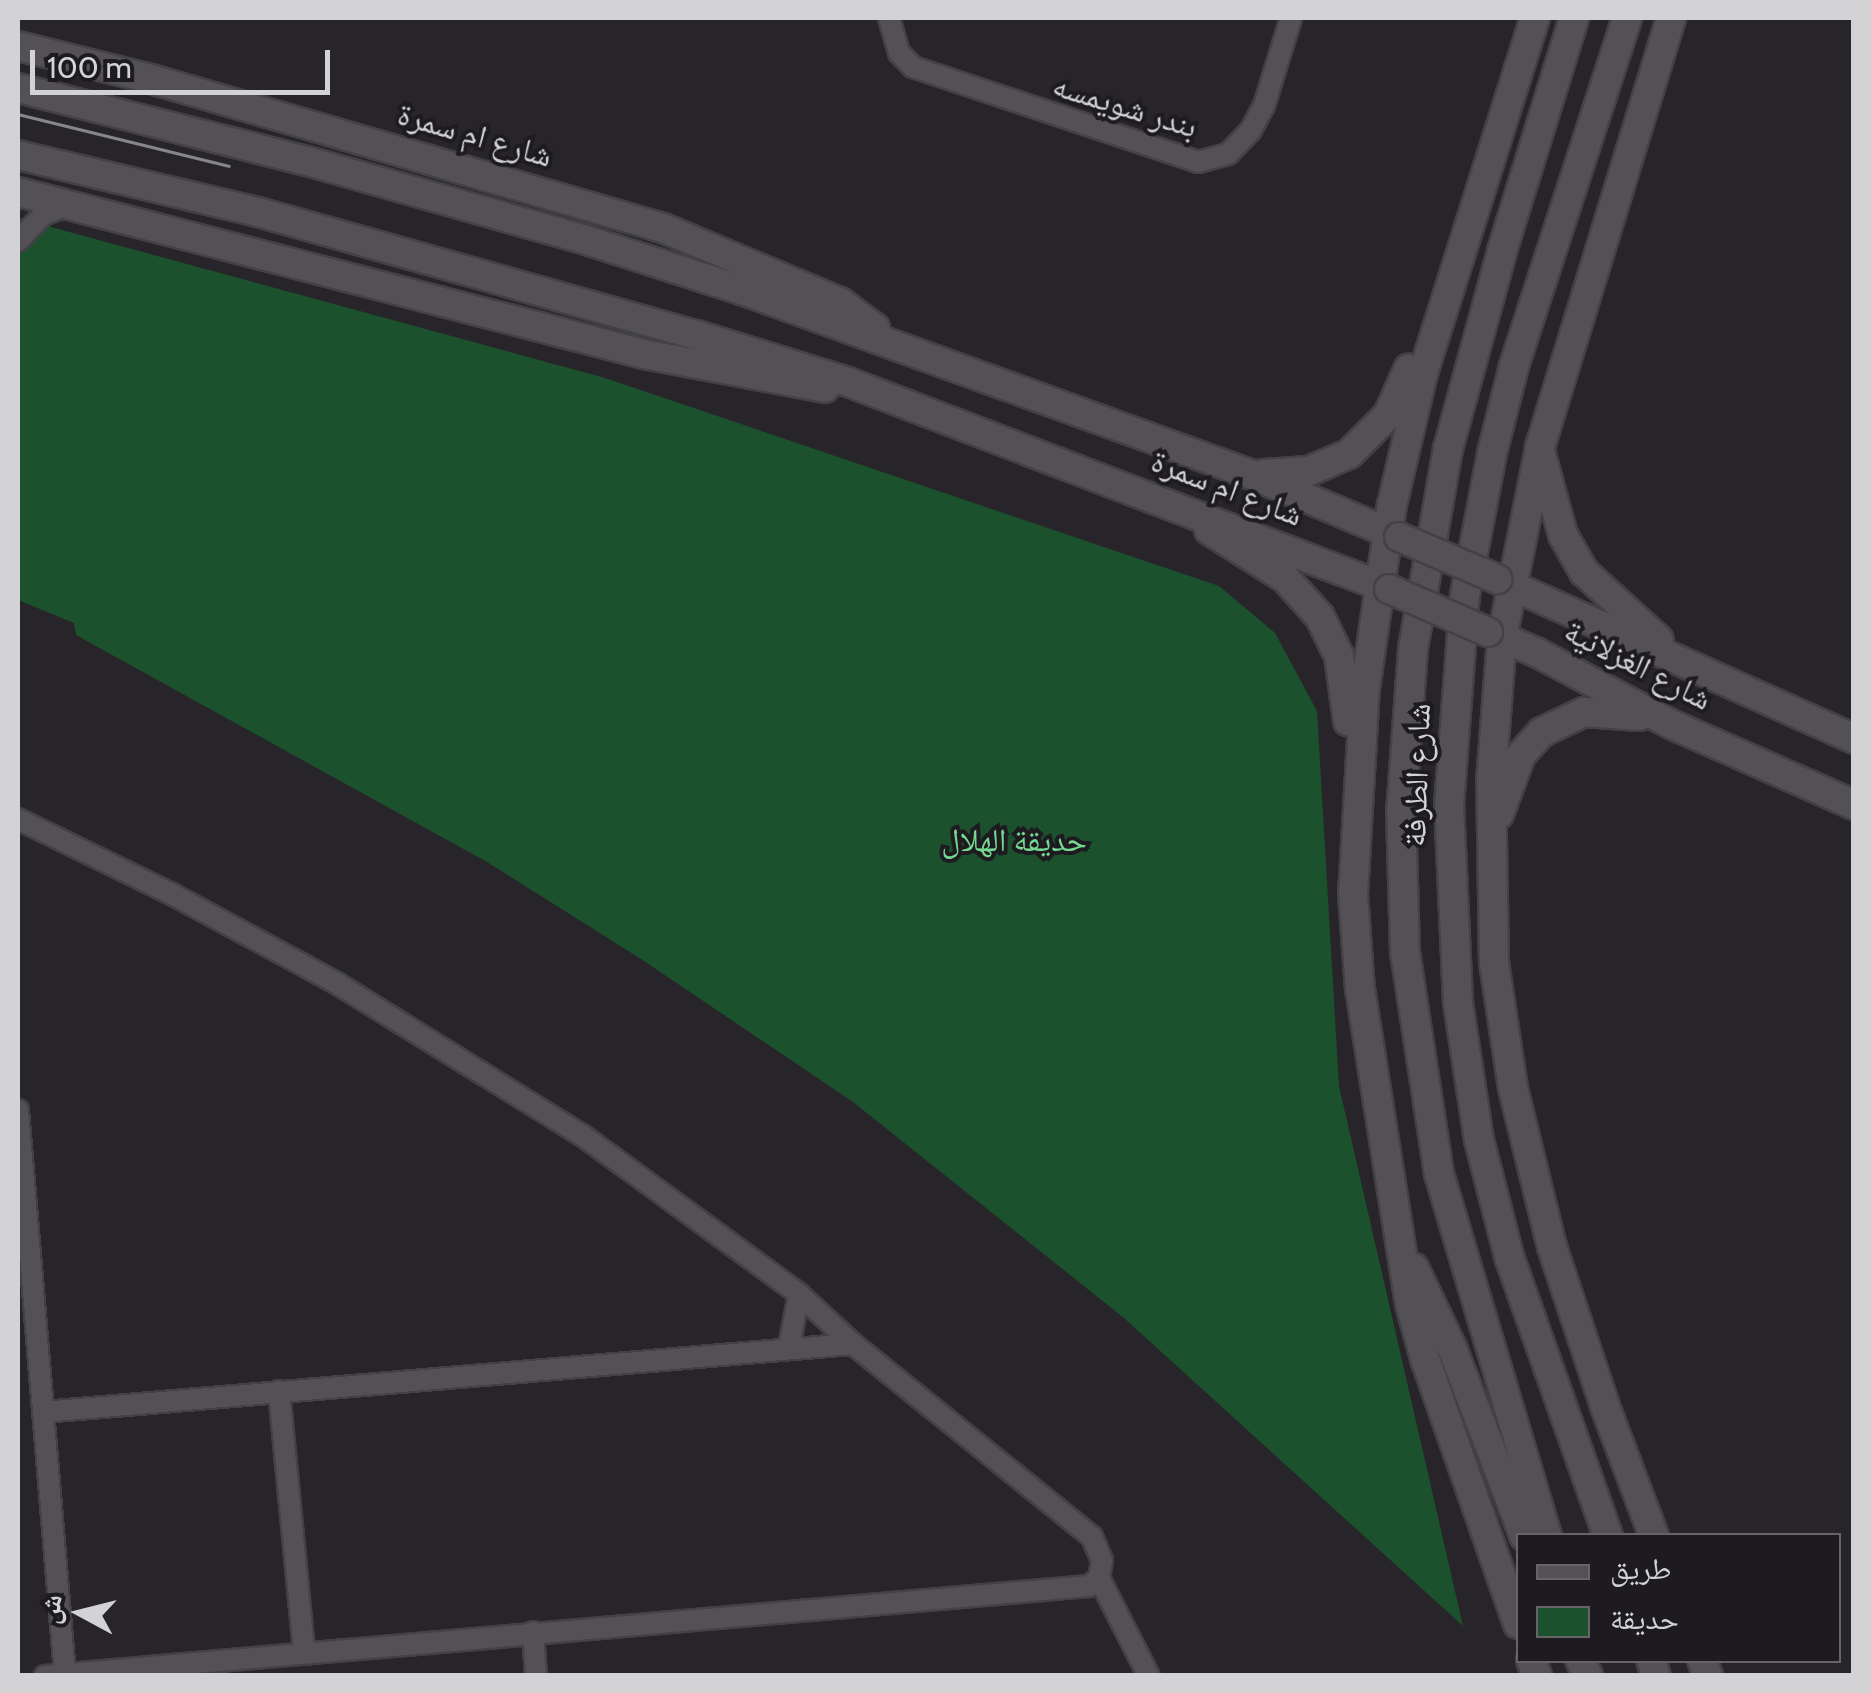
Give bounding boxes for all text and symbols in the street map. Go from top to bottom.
scale bar [35,30,335,92]
text: 100 m [47,49,132,86]
street label: بندر شويمسه [1048,66,1202,146]
street label: شارع ام سمرة [393,95,557,175]
street label: شارع ام سمرة [1146,442,1308,534]
street label: شارع الغزلانية [1558,612,1718,718]
street label: شارع الطرفة [1395,703,1439,847]
park label: حديقة الهلال [941,821,1087,859]
legend [1516,1533,1841,1663]
text: طريق [1610,1550,1671,1587]
north arrow [30,1563,130,1663]
text: ش [32,1593,69,1626]
text: حديقة [1610,1600,1679,1637]

